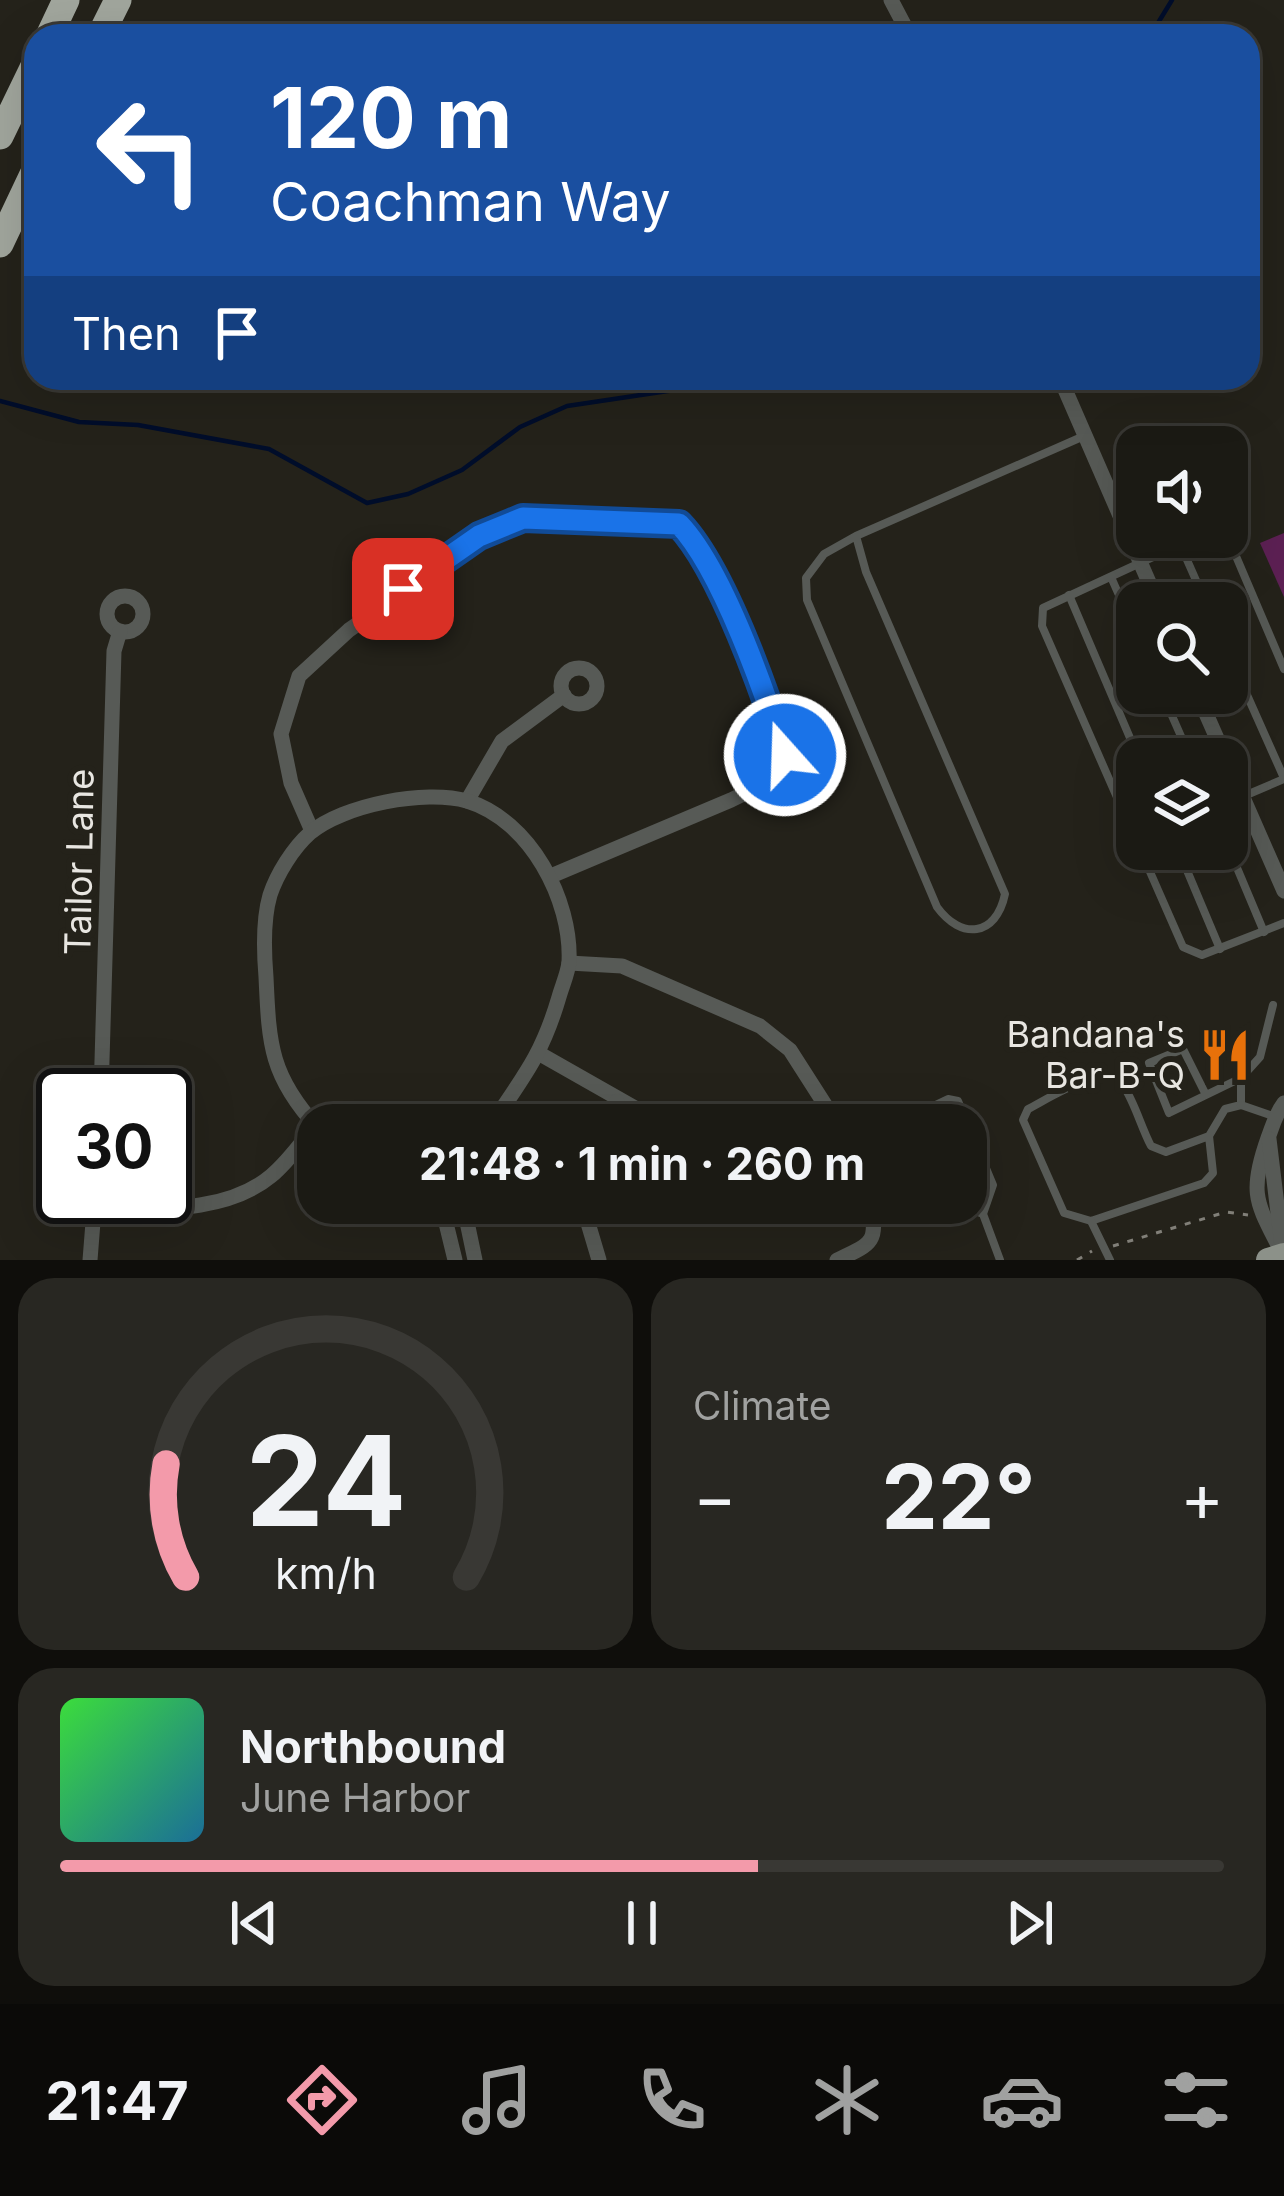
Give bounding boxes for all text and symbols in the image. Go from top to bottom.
text: 120 m [270,67,512,168]
icon: left [72,72,228,228]
text: Coachman Way [270,169,671,234]
icon: arrive [204,300,270,366]
text: Then [72,306,180,361]
map controls [1116,426,1248,870]
button: sound [1116,426,1248,558]
pin [352,538,454,640]
icon: arrive [370,556,436,622]
button: search [1116,582,1248,714]
position arrow [722,692,848,818]
button: layers [1116,738,1248,870]
street label: Tailor Lane [55,768,103,956]
place label: Bandana's Bar-B-Q [1006,1012,1185,1097]
restaurant icon: Bandana's Bar-B-Q [1196,1026,1254,1084]
speed limit sign: 30 [36,1068,192,1224]
text: 21:48 · 1 min · 260 m [419,1136,865,1191]
text: Climate [693,1382,832,1429]
text: 24 [245,1405,406,1556]
text: 22° [881,1442,1036,1551]
text: − [693,1457,737,1537]
text: + [1180,1457,1224,1537]
text: km/h [275,1547,376,1599]
text: Northbound [240,1719,506,1774]
text: June Harbor [240,1774,470,1821]
icon: previous [221,1890,287,1956]
icon: pause [609,1890,675,1956]
icon: next [997,1890,1063,1956]
icon: directions [280,2058,364,2142]
icon: music [455,2058,539,2142]
icon: phone [630,2058,714,2142]
icon: climate [805,2058,889,2142]
icon: car [980,2058,1064,2142]
icon: filters [1154,2058,1238,2142]
text: 21:47 [45,2068,189,2133]

